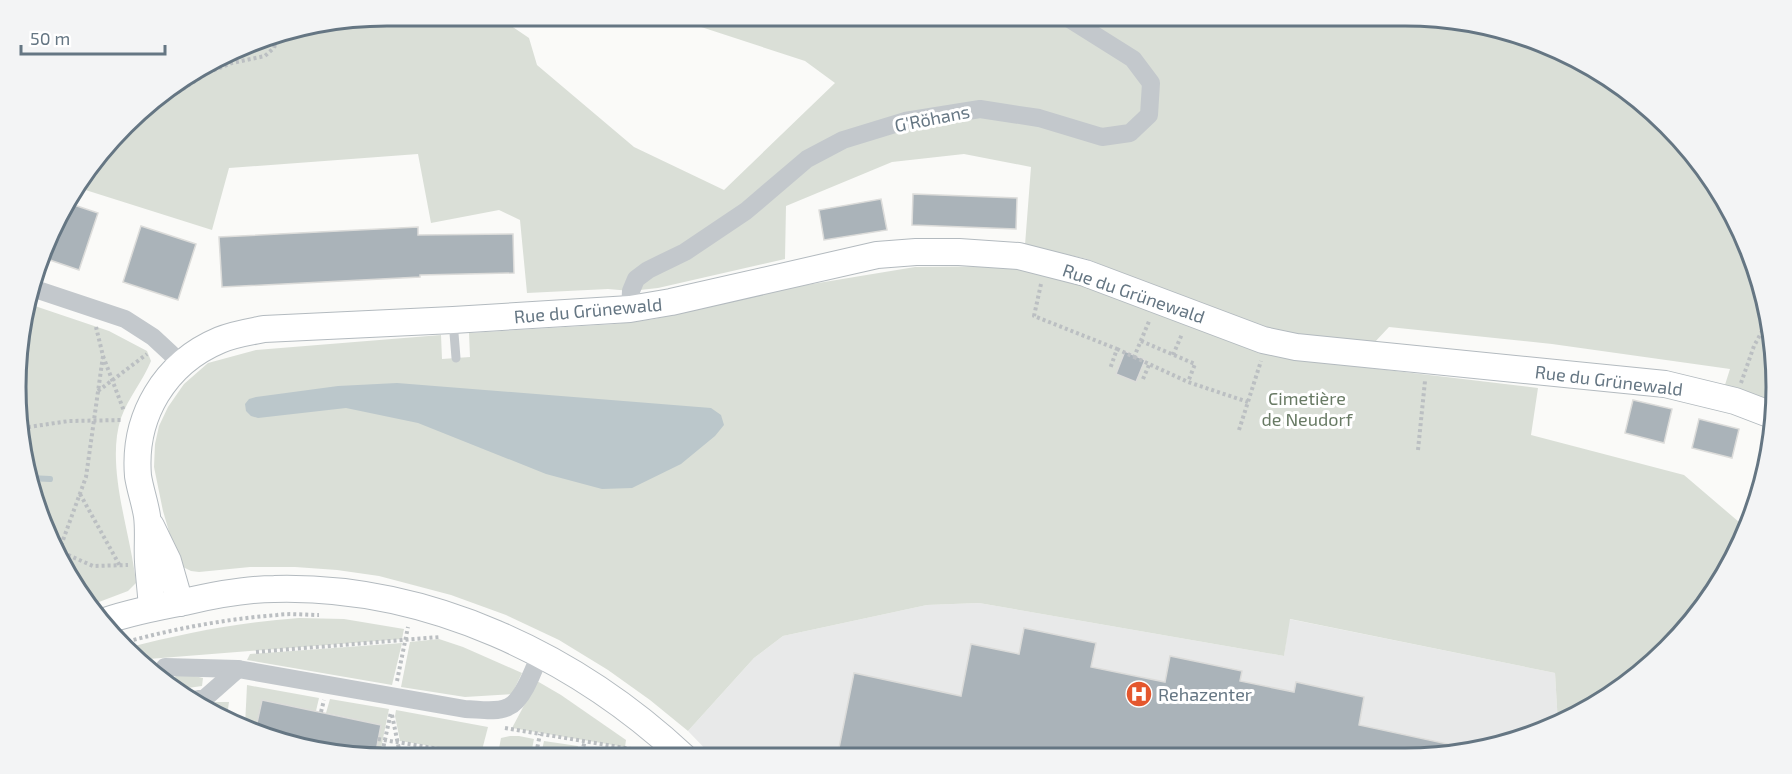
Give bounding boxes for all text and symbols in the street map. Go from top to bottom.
scale bar [21,18,165,56]
text: 50 m [30,27,70,49]
street label: G'Röhans [892,100,972,136]
street label: Rue du Grünewald [1060,258,1208,328]
street label: Rue du Grünewald [513,293,663,327]
street label: Rue du Grünewald [1534,360,1684,400]
park label: Cimetière de Neudorf [1261,387,1354,430]
hospital icon: Rehazenter [1124,679,1154,709]
place label: Rehazenter [1158,683,1252,705]

